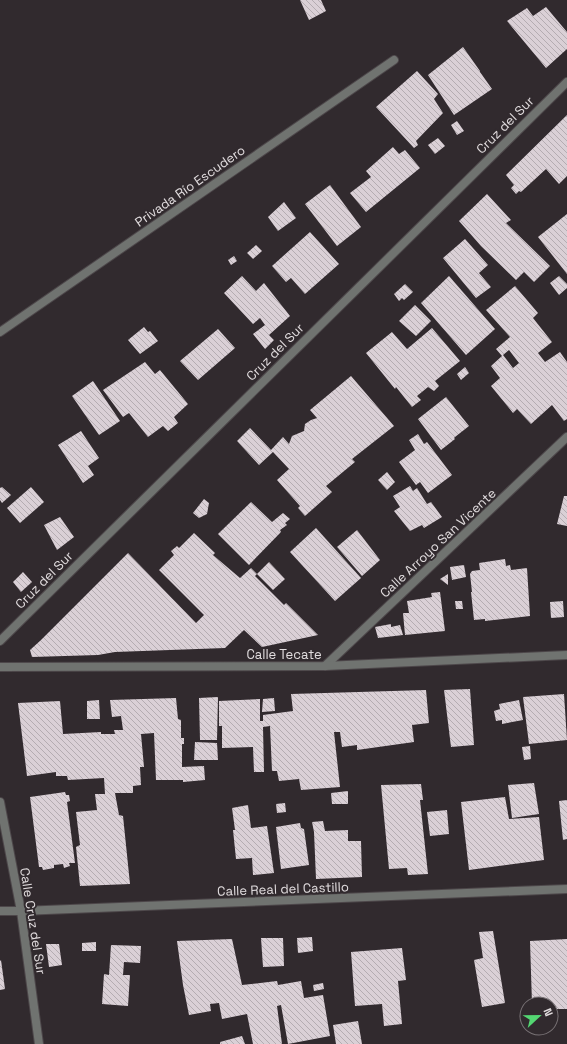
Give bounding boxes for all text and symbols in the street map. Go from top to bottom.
street label: Cruz del Sur [473,93,537,157]
street label: Privada Río Escudero [132,142,248,230]
street label: Cruz del Sur [243,320,307,384]
street label: Calle Arroyo San Vicente [376,485,500,601]
street label: Cruz del Sur [12,548,76,612]
street label: Calle Tecate [246,646,322,663]
street label: Calle Cruz del Sur [16,866,50,976]
street label: Calle Real del Castillo [217,878,349,900]
north arrow [519,996,559,1036]
text: N [540,1006,556,1018]

